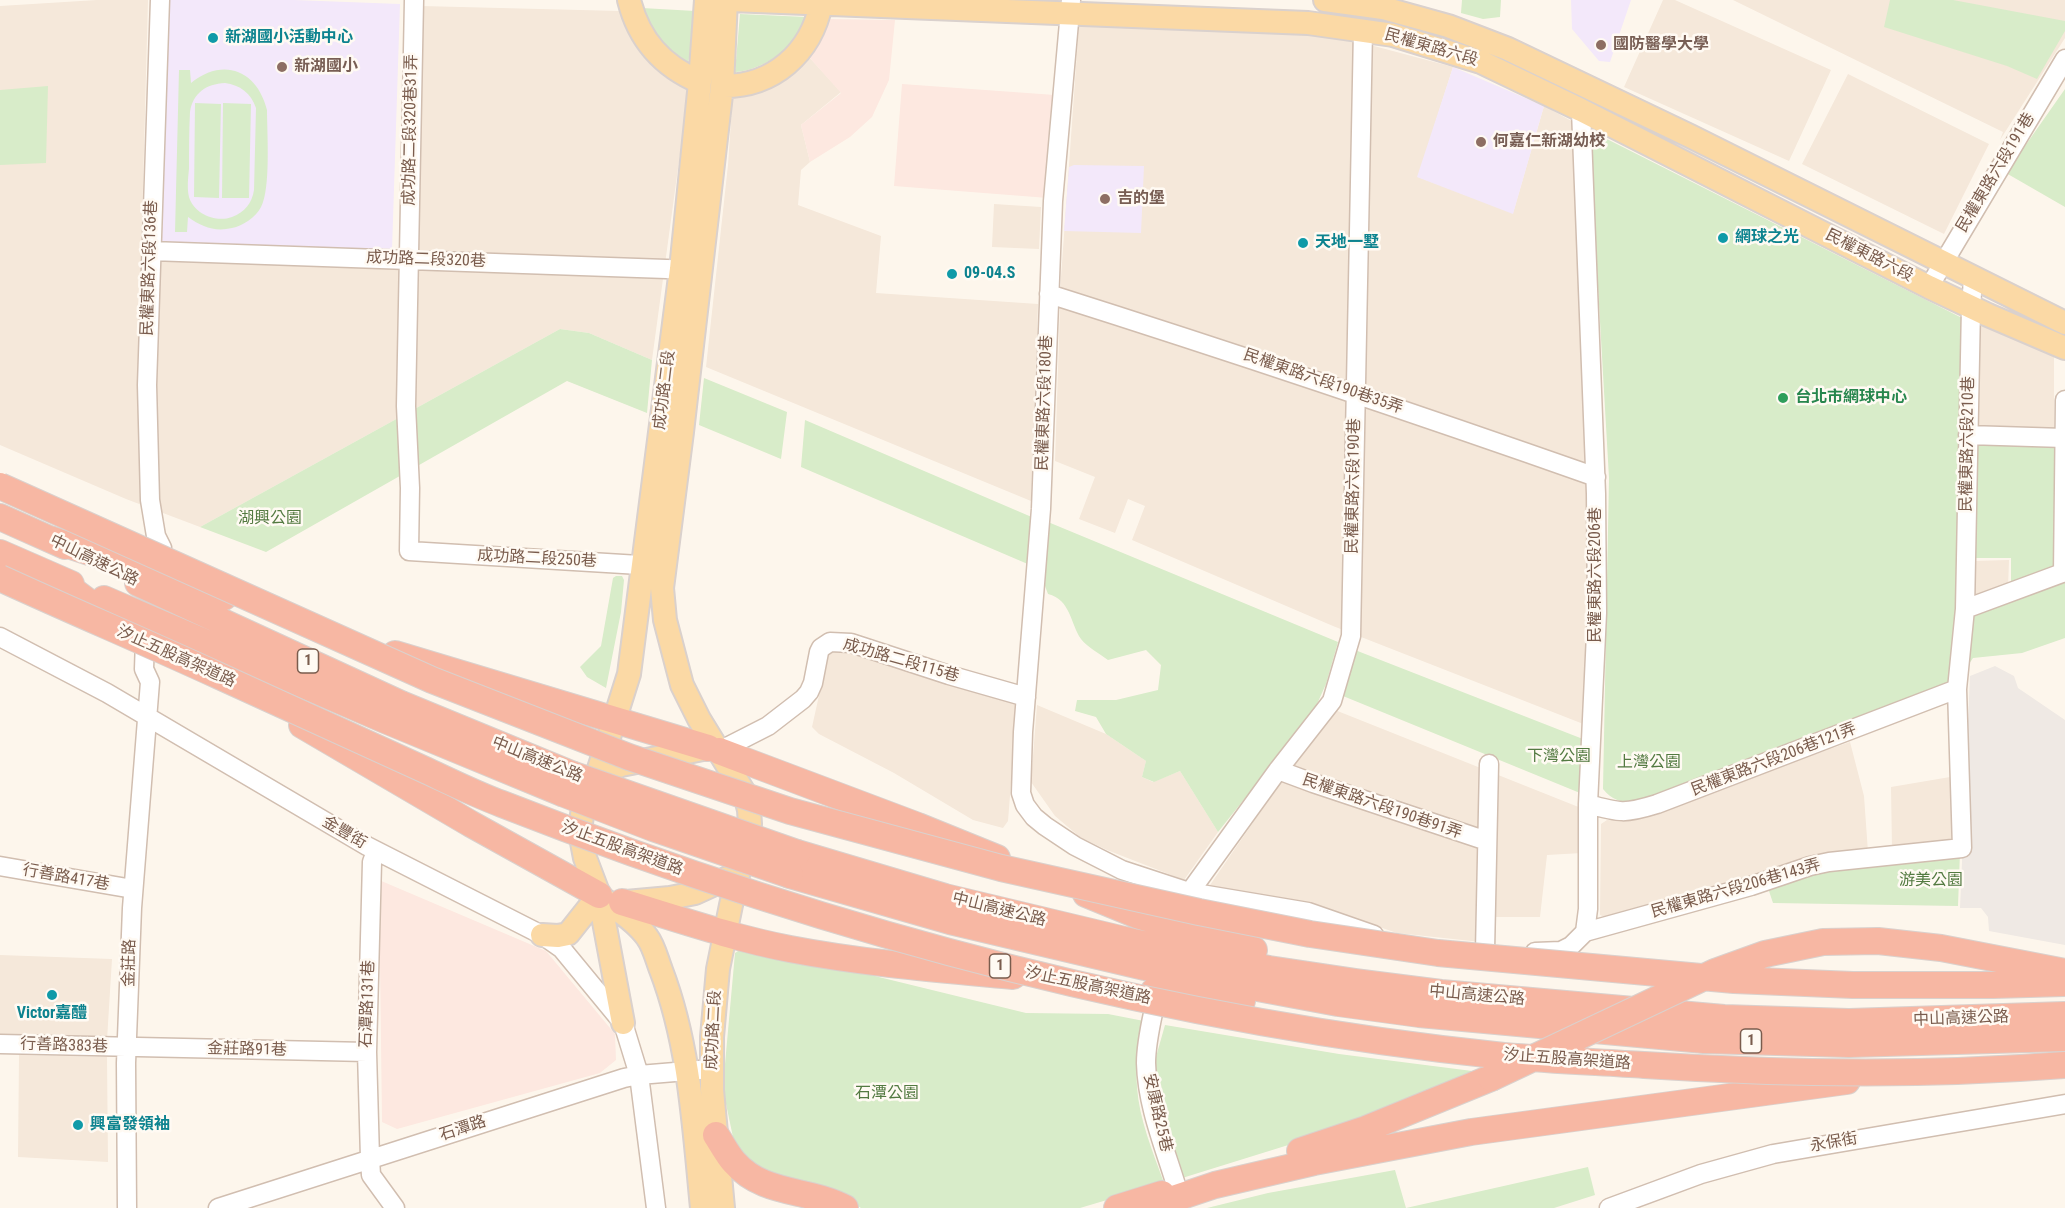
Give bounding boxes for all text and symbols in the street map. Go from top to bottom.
street label: 民權東路六段 [1382,26,1480,70]
place label: 新湖國小活動中心 [225,28,353,48]
marker: 新湖國小活動中心 [206,31,220,45]
place label: 國防醫學大學 [1613,35,1709,55]
marker: 國防醫學大學 [1594,38,1608,52]
street label: 成功路二段320巷31弄 [400,54,422,206]
place label: 新湖國小 [294,57,358,77]
marker: 新湖國小 [275,60,289,74]
street label: 民權東路六段191巷 [1953,110,2039,236]
place label: 何嘉仁新湖幼校 [1493,132,1605,152]
marker: 何嘉仁新湖幼校 [1474,135,1488,149]
place label: 吉的堡 [1117,189,1165,209]
marker: 吉的堡 [1098,192,1112,206]
street label: 民權東路六段136巷 [138,200,162,336]
street label: 民權東路六段 [1822,226,1916,286]
place label: 網球之光 [1735,228,1799,248]
marker: 網球之光 [1716,231,1730,245]
place label: 天地一墅 [1315,233,1379,253]
marker: 天地一墅 [1296,236,1310,250]
street label: 成功路二段320巷 [366,248,486,272]
place label: 09-04.S [964,264,1015,284]
marker: 09-04.S [945,267,959,281]
street label: 民權東路六段180巷 [1033,335,1057,471]
street label: 民權東路六段190巷35弄 [1241,346,1405,418]
street label: 成功路二段 [651,349,679,431]
street label: 民權東路六段210巷 [1957,376,1979,512]
place label: 台北市網球中心 [1795,388,1907,408]
marker: 台北市網球中心 [1776,391,1790,405]
street label: 民權東路六段190巷 [1343,418,1365,554]
street label: 民權東路六段206巷 [1586,507,1606,643]
park label: 湖興公園 [238,509,302,529]
street label: 中山高速公路 [47,531,141,591]
street label: 成功路二段250巷 [477,546,597,572]
street label: 汐止五股高架道路 [114,622,238,692]
street label: 成功路二段115巷 [841,635,961,687]
road number: 1 [298,649,318,673]
street label: 民權東路六段206巷121弄 [1689,720,1859,800]
street label: 中山高速公路 [489,733,585,787]
park label: 下灣公園 [1527,747,1591,767]
park label: 上灣公園 [1617,753,1681,773]
street label: 民權東路六段190巷91弄 [1300,771,1464,843]
street label: 金豐街 [318,813,370,853]
street label: 汐止五股高架道路 [559,818,685,880]
street label: 民權東路六段206巷143弄 [1649,856,1823,922]
street label: 行善路417巷 [21,861,111,895]
park label: 游美公園 [1899,871,1963,891]
street label: 中山高速公路 [950,889,1048,931]
street label: 金莊路 [120,939,140,987]
road number: 1 [990,954,1010,978]
street label: 石潭路131巷 [357,960,379,1048]
street label: 汐止五股高架道路 [1023,963,1153,1009]
street label: 中山高速公路 [1428,982,1526,1010]
marker: Victor嘉醴 [45,988,59,1002]
street label: 成功路二段 [702,990,726,1070]
place label: Victor嘉醴 [17,1004,87,1024]
street label: 中山高速公路 [1913,1008,2009,1030]
road number: 1 [1740,1029,1762,1053]
street label: 行善路383巷 [20,1035,108,1057]
street label: 金莊路91巷 [207,1040,287,1060]
street label: 汐止五股高架道路 [1502,1046,1632,1074]
street label: 安康路25巷 [1139,1072,1175,1154]
park label: 石潭公園 [855,1084,919,1104]
street label: 石潭路 [437,1112,489,1146]
place label: 興富發領袖 [90,1115,170,1135]
marker: 興富發領袖 [71,1118,85,1132]
street label: 永保街 [1809,1129,1859,1157]

